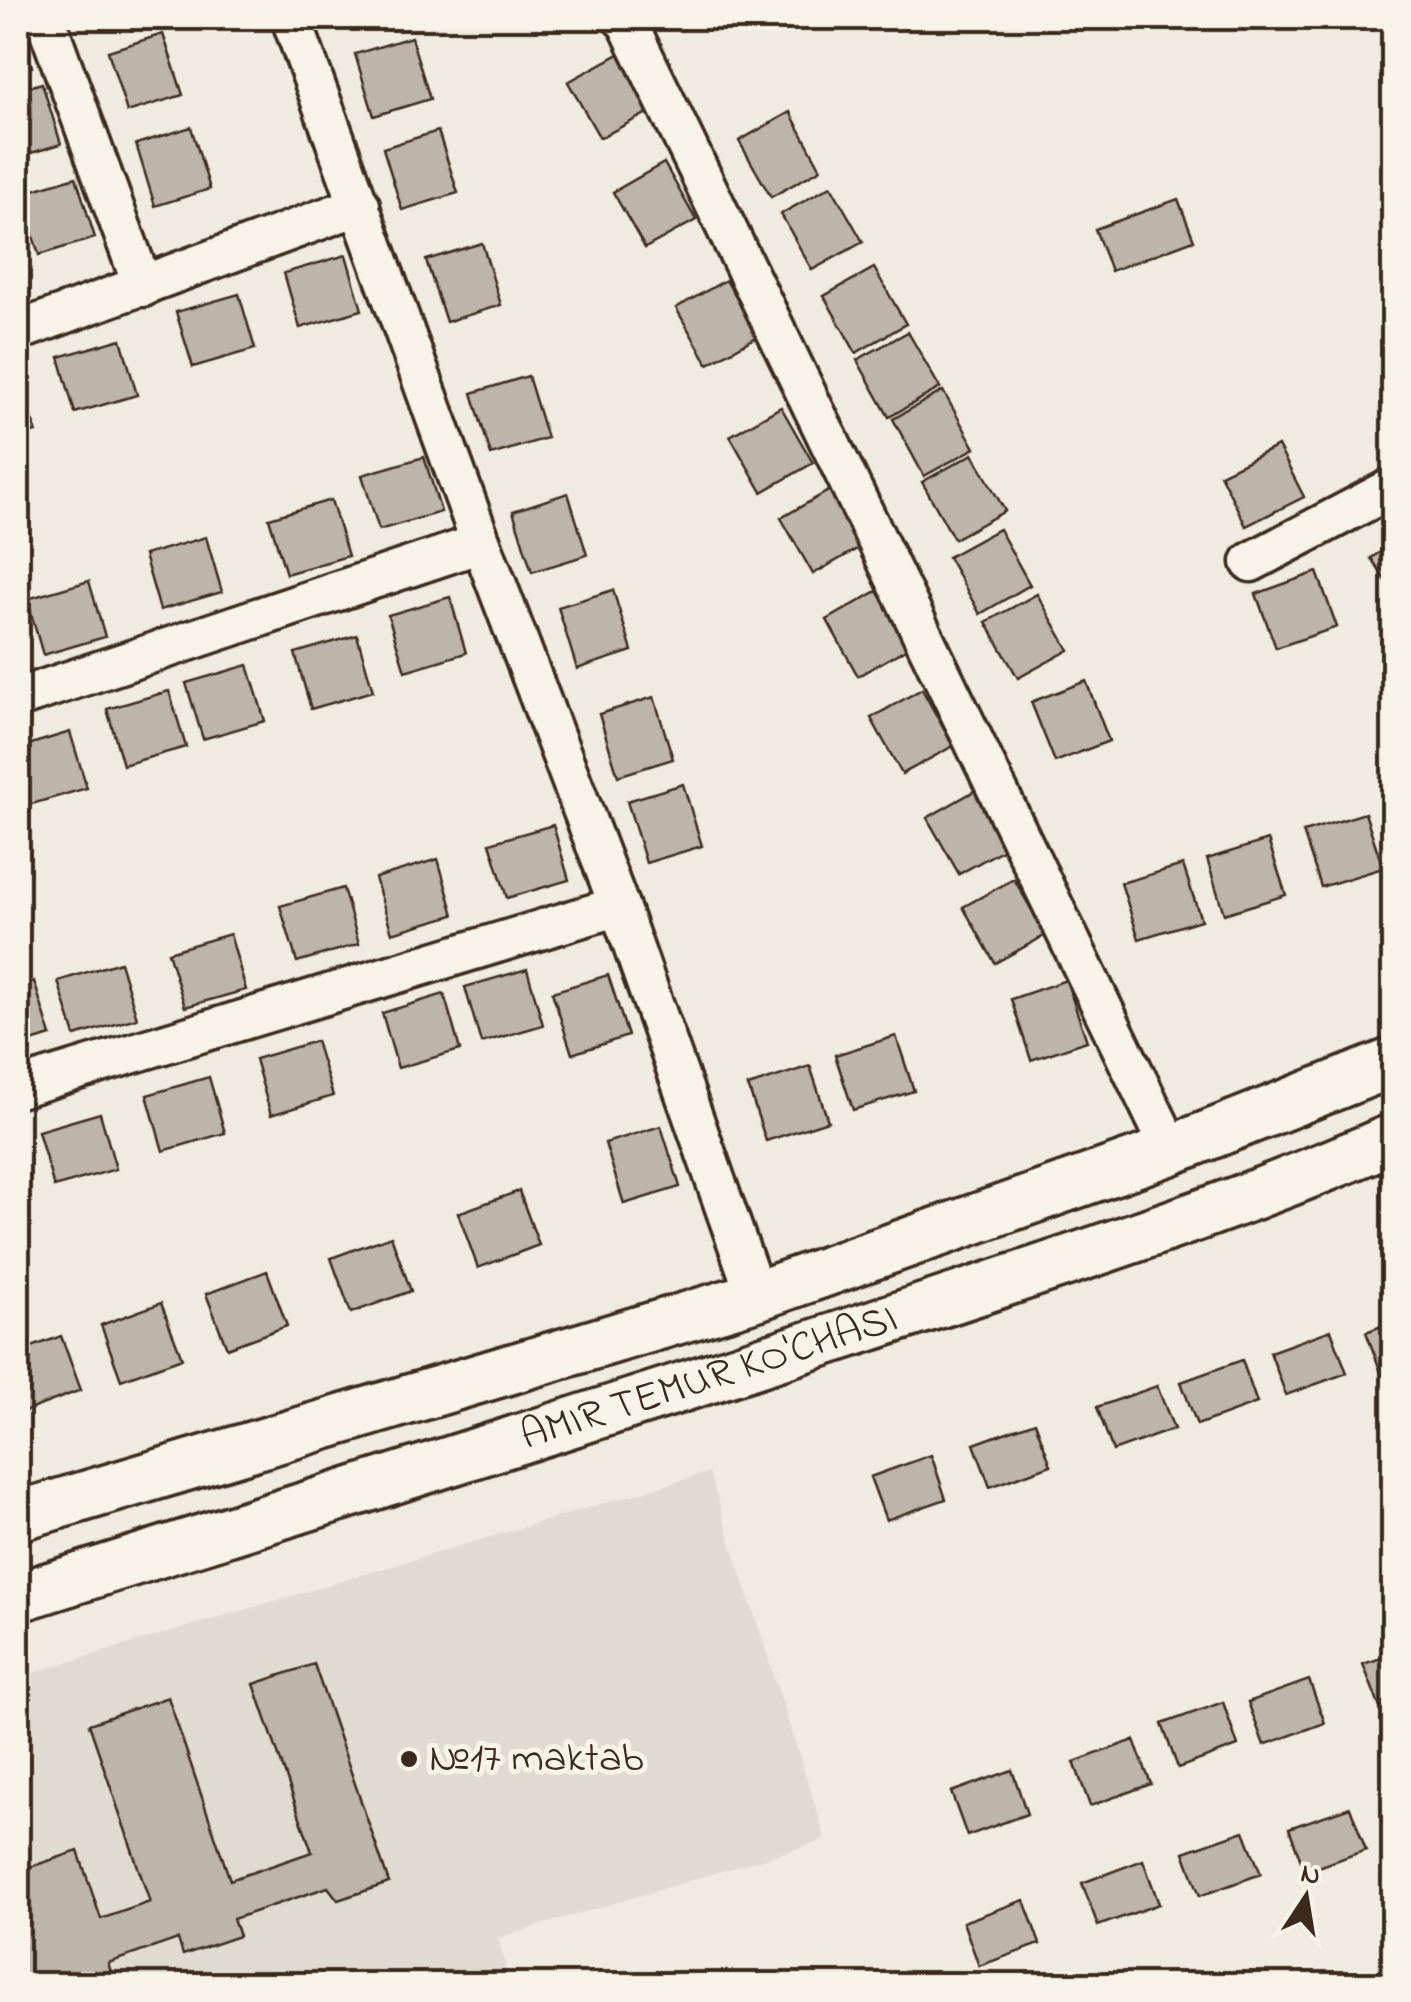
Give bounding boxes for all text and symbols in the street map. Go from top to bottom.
street label: AMIR TEMUR KO'CHASI [513,1288,906,1467]
place label: №17 maktab [429,1729,644,1790]
marker: №17 maktab [398,1748,420,1770]
north arrow [1256,1847,1356,1947]
text: N [1297,1854,1324,1898]

